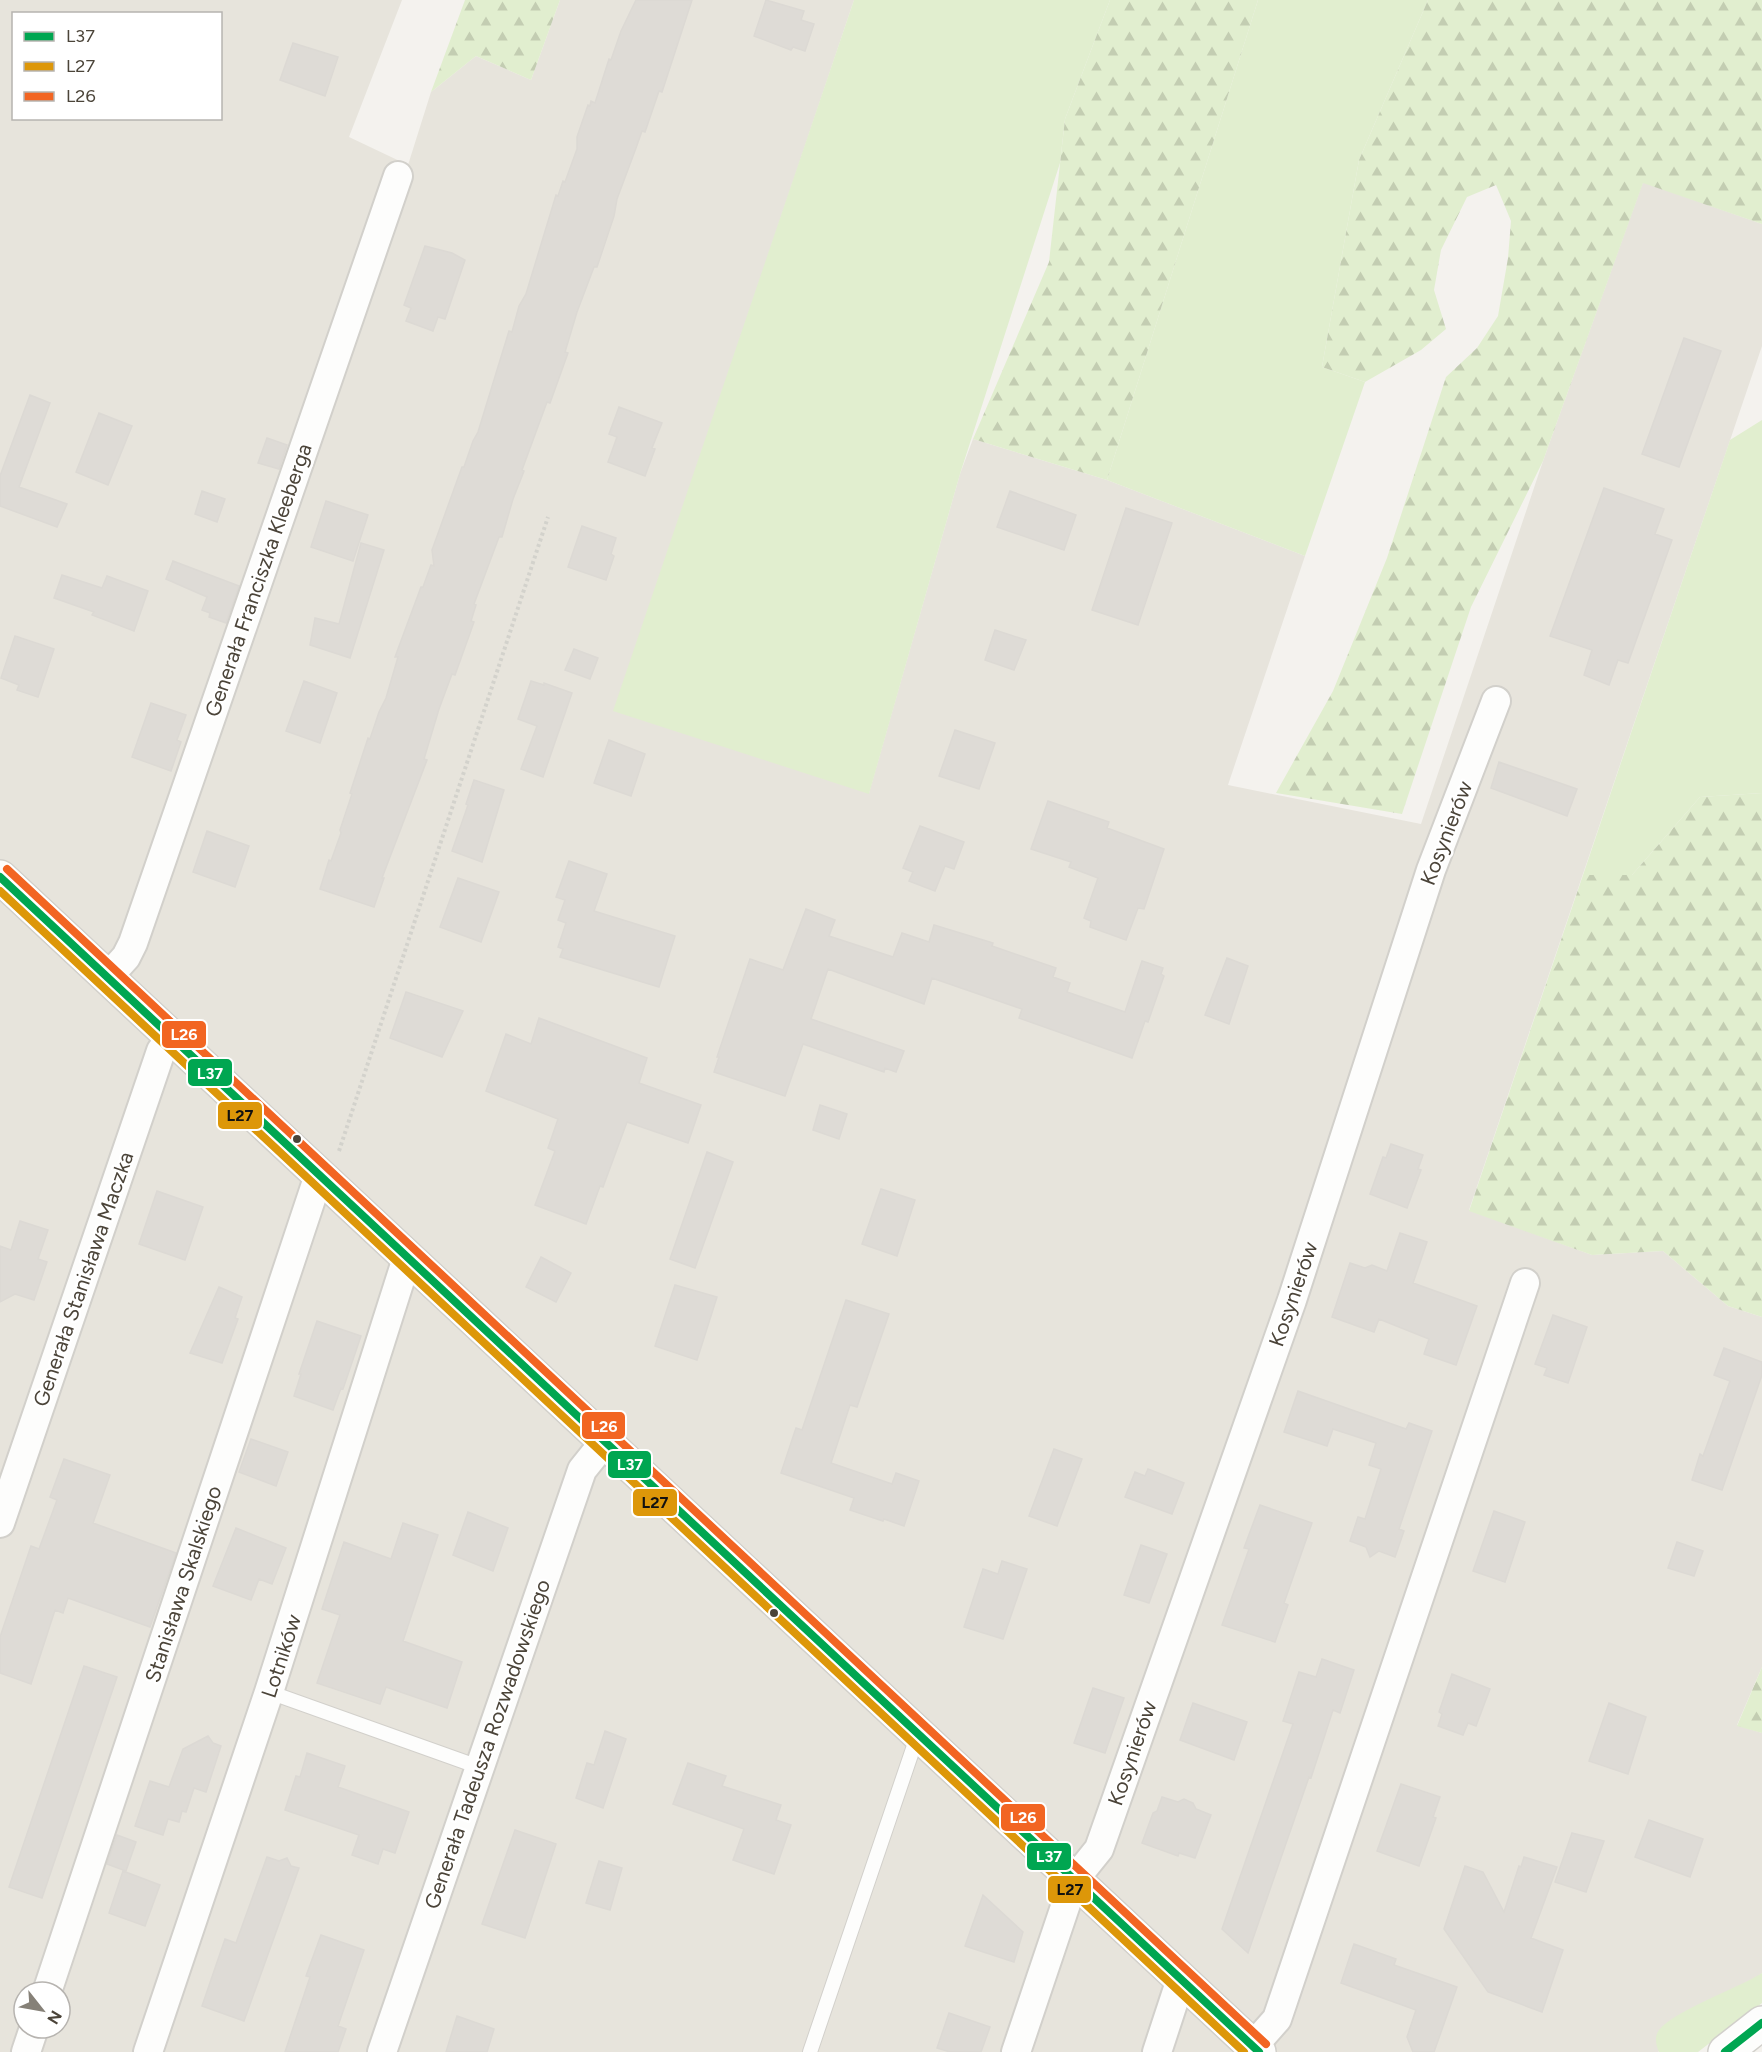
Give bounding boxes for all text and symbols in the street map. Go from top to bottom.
legend [12,12,222,120]
text: L37 [66,25,95,47]
text: L27 [66,55,95,77]
text: L26 [66,85,96,107]
street label: Generała Franciszka Kleeberga [199,440,317,720]
street label: Kosynierów [1415,777,1477,888]
line badge: L26 [161,1020,207,1049]
text: L26 [170,1025,198,1044]
line badge: L37 [187,1058,233,1087]
text: L37 [197,1064,223,1083]
line badge: L27 [217,1101,263,1130]
text: L27 [227,1106,253,1125]
unlabelled marker [291,1133,303,1145]
street label: Generała Stanisława Maczka [28,1148,138,1410]
street label: Kosynierów [1263,1238,1323,1350]
line badge: L26 [581,1411,626,1440]
text: L26 [590,1417,618,1436]
line badge: L37 [607,1450,652,1479]
text: L37 [617,1455,643,1474]
street label: Stanisława Skalskiego [139,1482,227,1686]
line badge: L27 [632,1488,678,1517]
text: L27 [642,1493,668,1512]
street label: Generała Tadeusza Rozwadowskiego [419,1576,555,1912]
unlabelled marker [768,1607,780,1619]
street label: Lotników [256,1611,306,1701]
street label: Kosynierów [1102,1697,1162,1809]
line badge: L26 [1000,1803,1046,1832]
text: L26 [1009,1808,1037,1827]
line badge: L37 [1026,1842,1072,1871]
text: L37 [1036,1847,1062,1866]
line badge: L27 [1047,1875,1092,1904]
text: L27 [1057,1880,1083,1899]
north arrow [12,1980,72,2040]
text: N [43,2007,66,2028]

